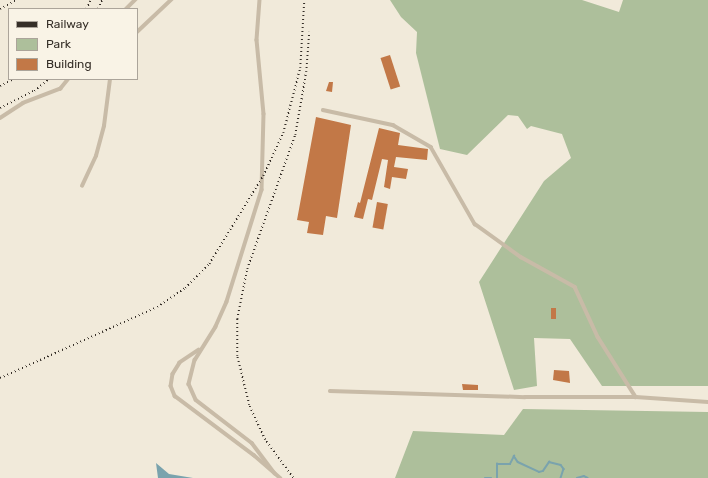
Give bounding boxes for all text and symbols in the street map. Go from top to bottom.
legend [8,8,138,80]
text: Railway [46,17,89,31]
text: Park [46,37,71,51]
text: Building [46,57,92,71]

